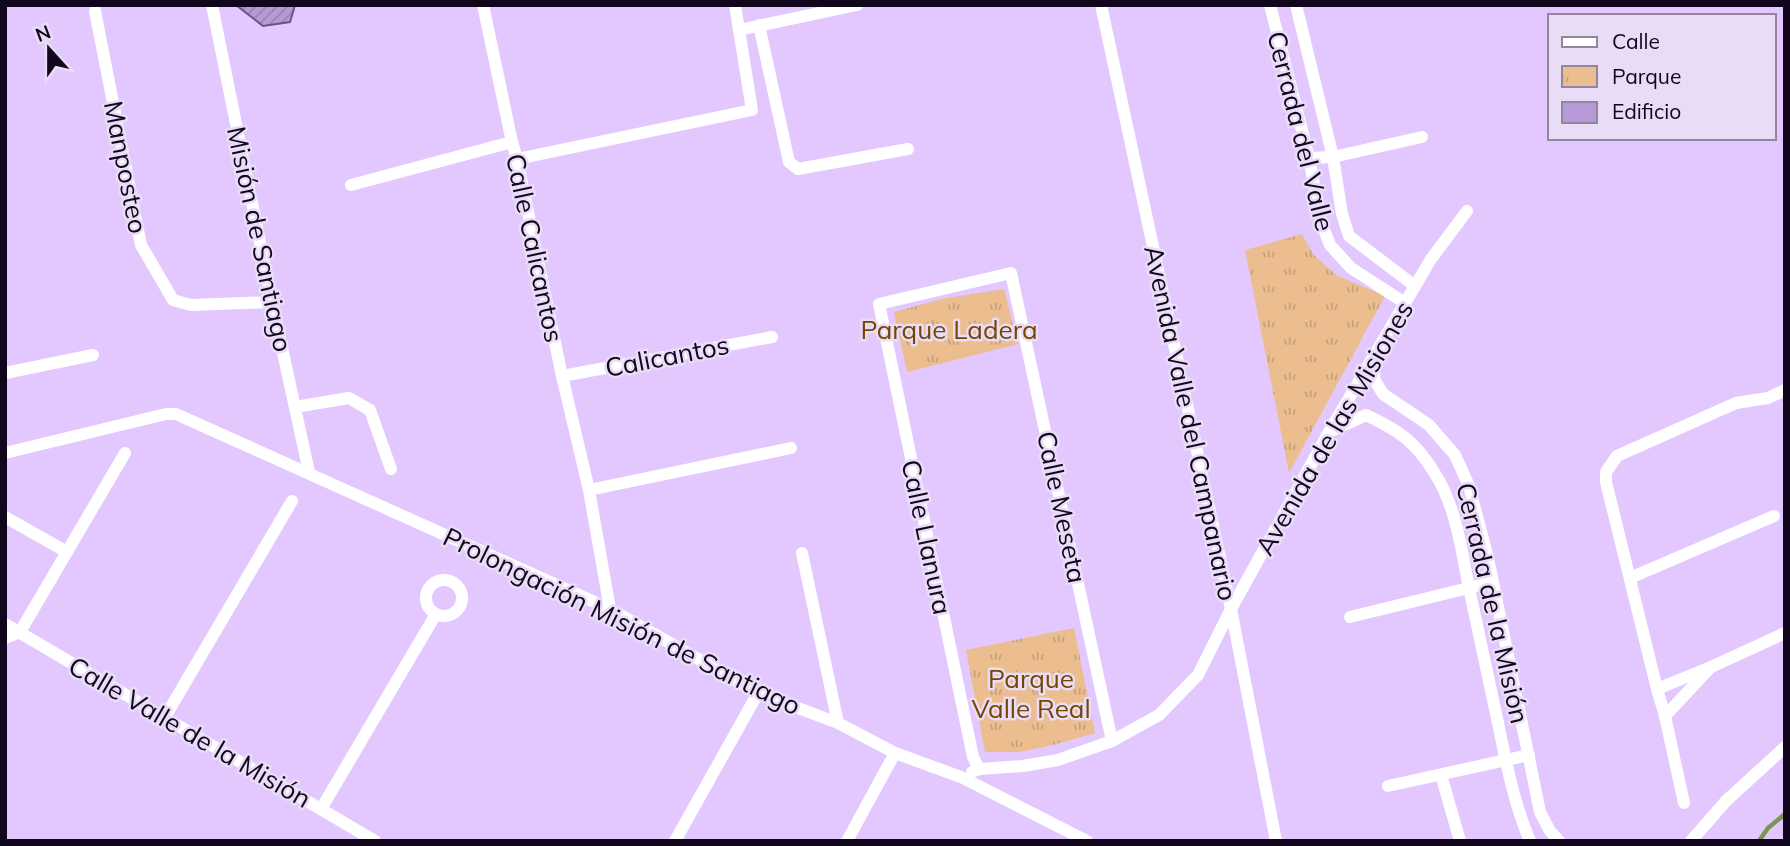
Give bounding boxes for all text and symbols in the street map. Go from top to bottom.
north arrow [14,14,84,84]
legend [1548,14,1776,140]
text: N [32,19,54,47]
street label: Cerrada del Valle [1260,28,1342,234]
text: Calle [1612,28,1660,54]
text: Parque [1612,63,1681,89]
street label: Manposteo [97,98,155,236]
text: Edificio [1612,98,1681,124]
street label: Misión de Santiago [220,123,300,355]
street label: Calle Calicantos [499,151,571,345]
street label: Avenida Valle del Campanario [1137,242,1245,604]
street label: Avenida de las Misiones [1248,295,1420,561]
park label: Parque Ladera [860,313,1038,346]
street label: Calicantos [602,328,732,384]
street label: Calle Meseta [1030,428,1094,586]
street label: Calle Llanura [895,457,959,617]
street label: Cerrada de la Misión [1449,479,1537,727]
street label: Prolongación Misión de Santiago [438,520,806,722]
street label: Calle Valle de la Misión [63,649,317,815]
park label: Parque Valle Real [971,662,1091,725]

